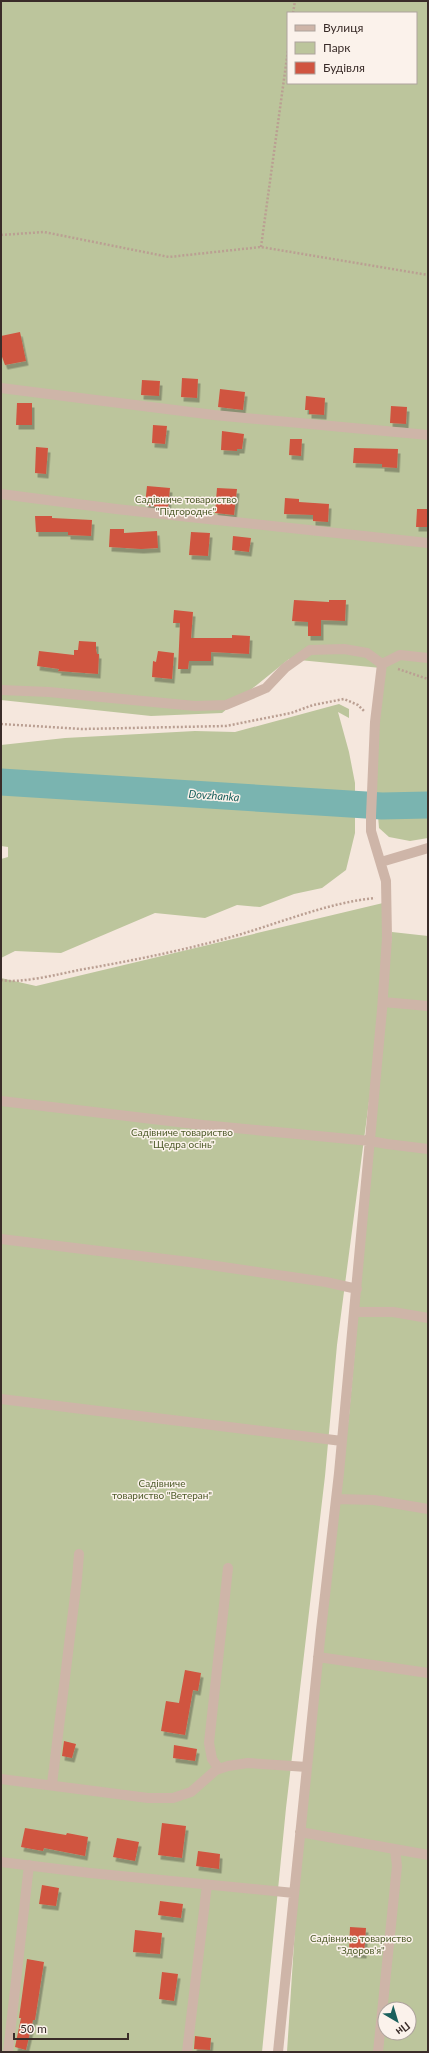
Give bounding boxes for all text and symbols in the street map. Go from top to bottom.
legend [287,12,417,84]
text: Вулиця [323,20,363,35]
text: Парк [323,40,351,55]
text: Будівля [323,60,365,75]
park label: Садівниче товариство "Підгороднє" [135,493,237,517]
water label: Dovzhanka [188,787,240,803]
park label: Садівниче товариство "Щедра осінь" [131,1126,233,1150]
park label: Садівниче товариство "Ветеран" [112,1477,212,1501]
park label: Садівниче товариство "Здоров'я" [310,1932,412,1956]
north arrow [377,2001,417,2041]
scale bar [14,2015,128,2041]
text: Пн [394,2020,413,2039]
text: 50 m [20,2021,47,2036]

